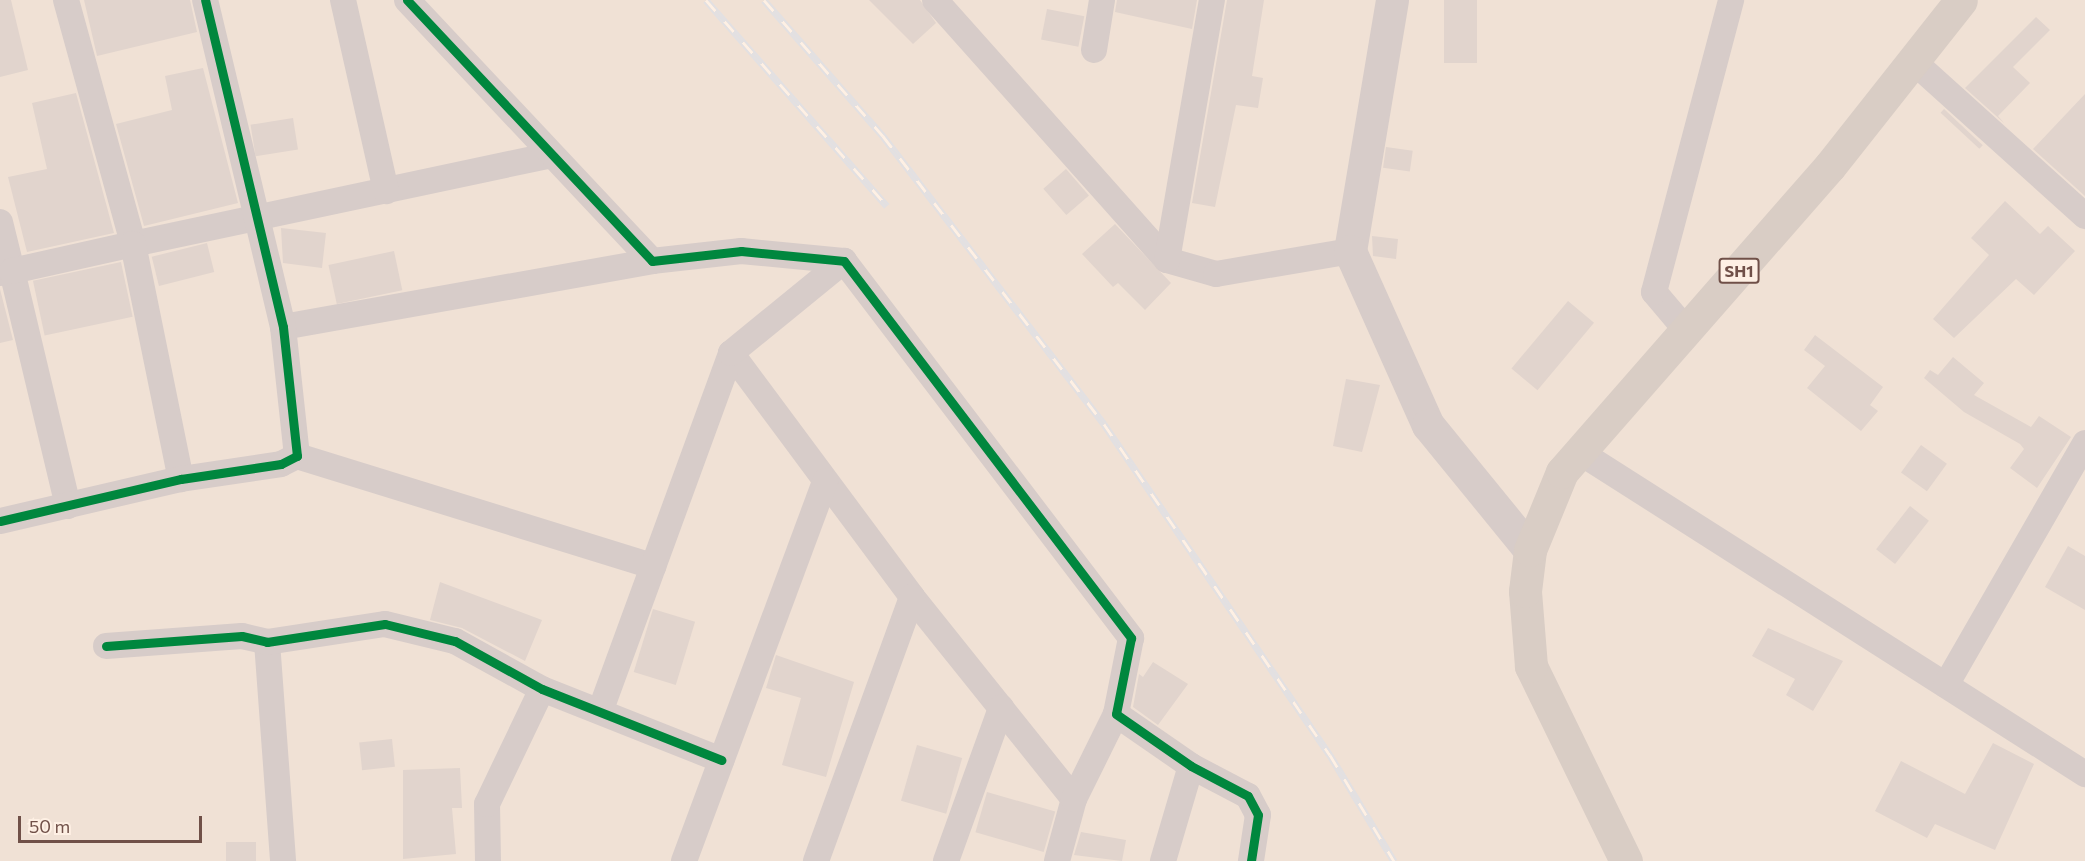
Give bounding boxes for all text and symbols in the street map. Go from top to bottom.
road number: SH1 [1718,258,1760,284]
scale bar [21,804,206,842]
text: 50 m [29,815,70,837]

